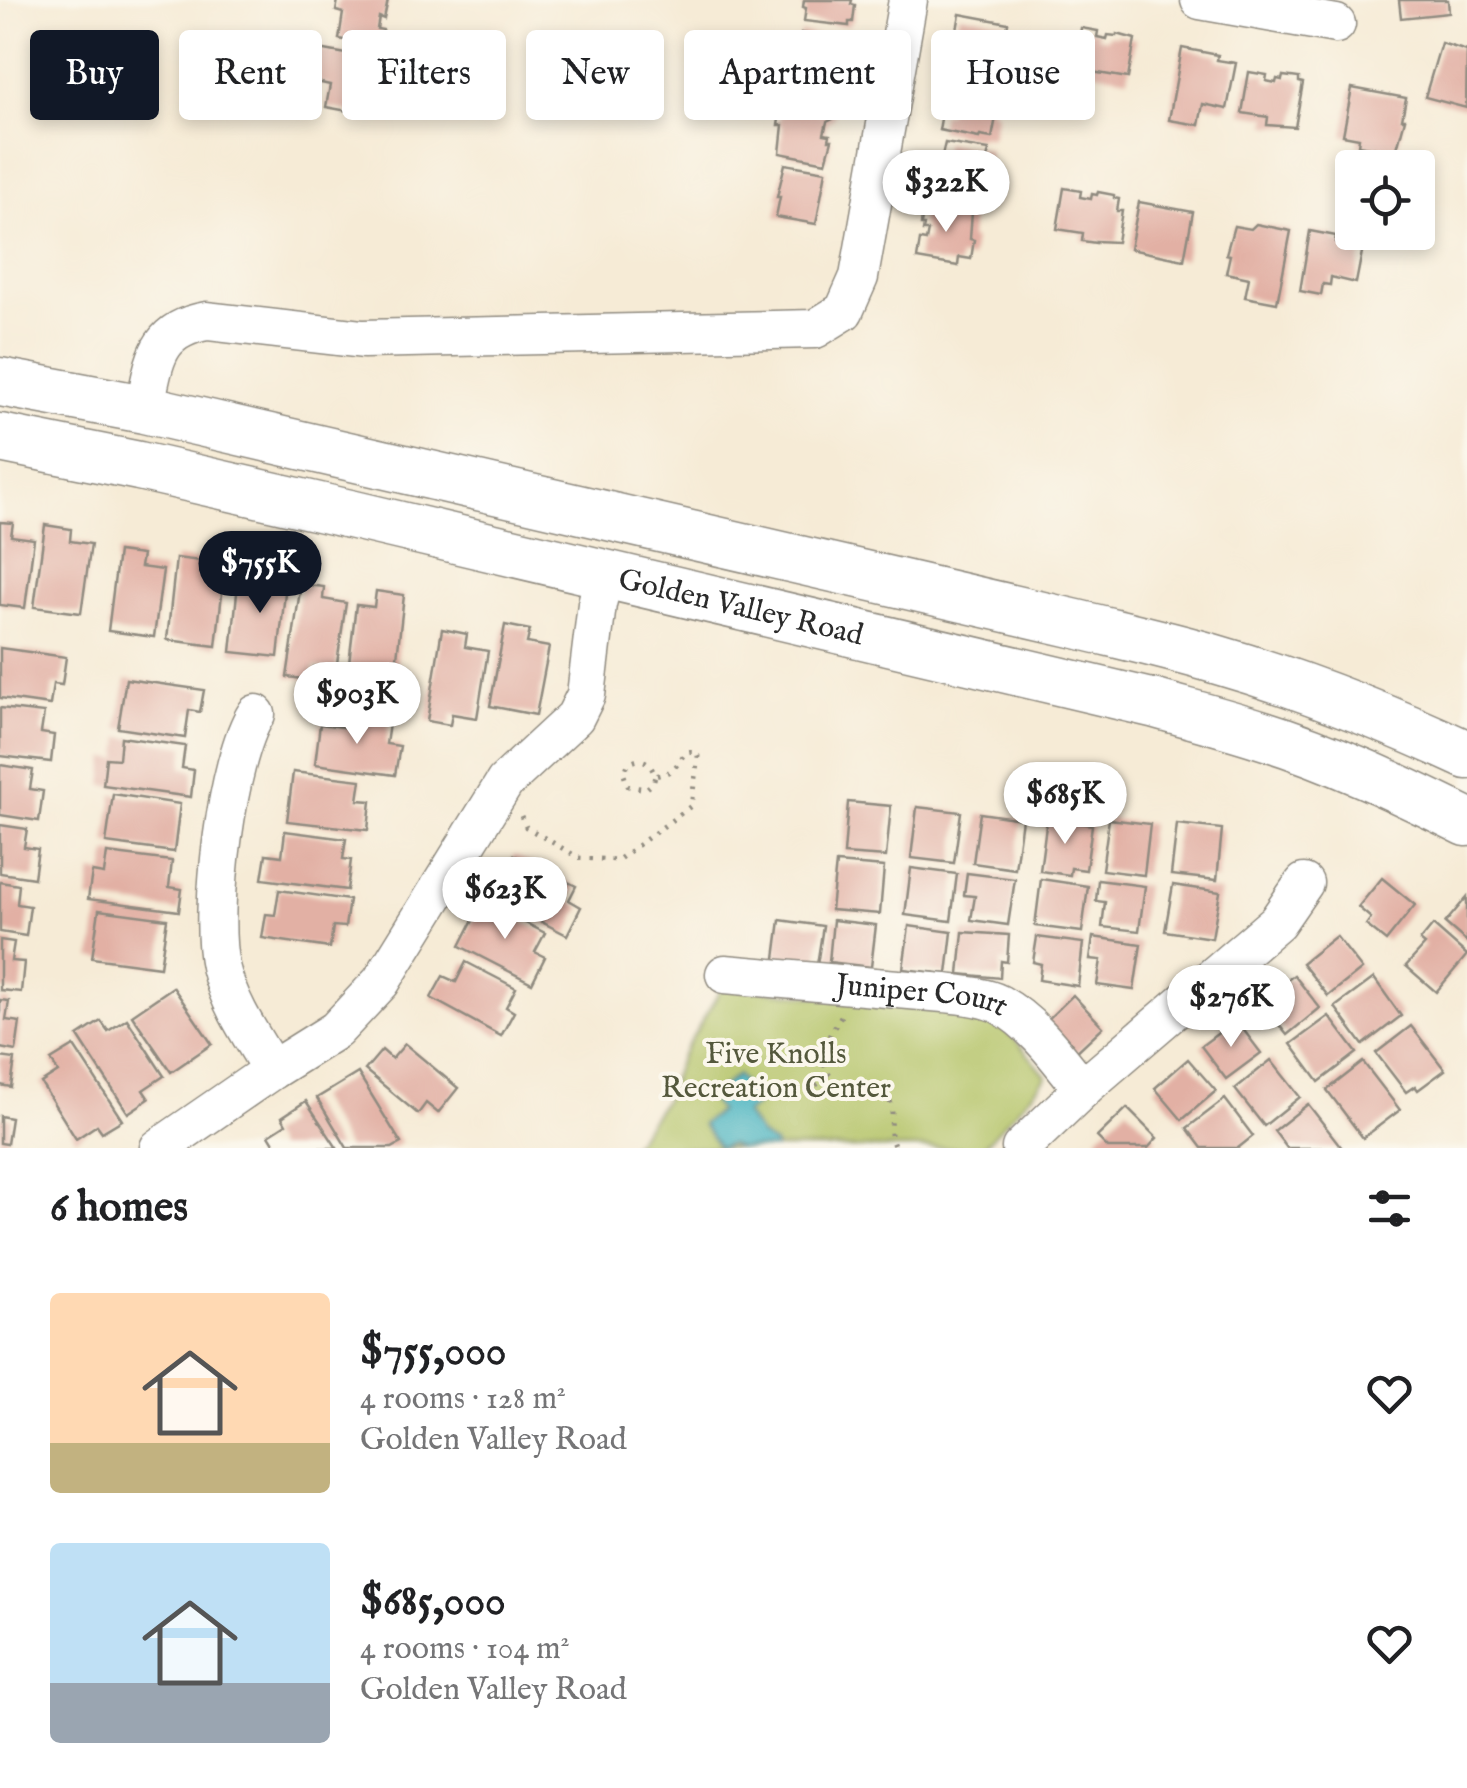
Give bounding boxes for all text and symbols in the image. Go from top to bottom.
chip: Buy [30,30,159,120]
chip: Rent [179,30,322,120]
chip: Filters [342,30,506,120]
chip: New [526,30,664,120]
chip: Apartment [684,30,911,120]
chip: House [931,30,1095,120]
pin: $322K [876,150,1016,235]
map controls [1335,150,1435,250]
button: locate [1335,150,1435,250]
text: $322K [905,162,987,203]
pin: $755K [190,531,330,616]
text: $755K [220,543,300,584]
street label: Golden Valley Road [614,561,868,656]
pin: $903K [287,662,427,747]
text: $903K [316,674,398,715]
pin: $685K [995,762,1135,847]
text: $685K [1026,774,1104,815]
pin: $623K [435,857,575,942]
text: $623K [464,869,546,910]
pin: $276K [1161,965,1301,1050]
street label: Juniper Court [831,966,1015,1026]
text: $276K [1189,977,1273,1018]
park label: Five Knolls Recreation Center [661,1036,891,1108]
icon: filters [1362,1181,1417,1236]
text: 6 homes [50,1182,188,1235]
text: $755,000 [360,1326,506,1379]
icon: home [130,1333,250,1453]
icon: heart [1362,1366,1417,1421]
text: 4 rooms · 128 m² [360,1379,566,1420]
text: Golden Valley Road [360,1420,627,1461]
text: $685,000 [360,1576,506,1629]
icon: home [130,1583,250,1703]
icon: heart [1362,1616,1417,1671]
text: 4 rooms · 104 m² [360,1629,570,1670]
text: Golden Valley Road [360,1670,627,1711]

